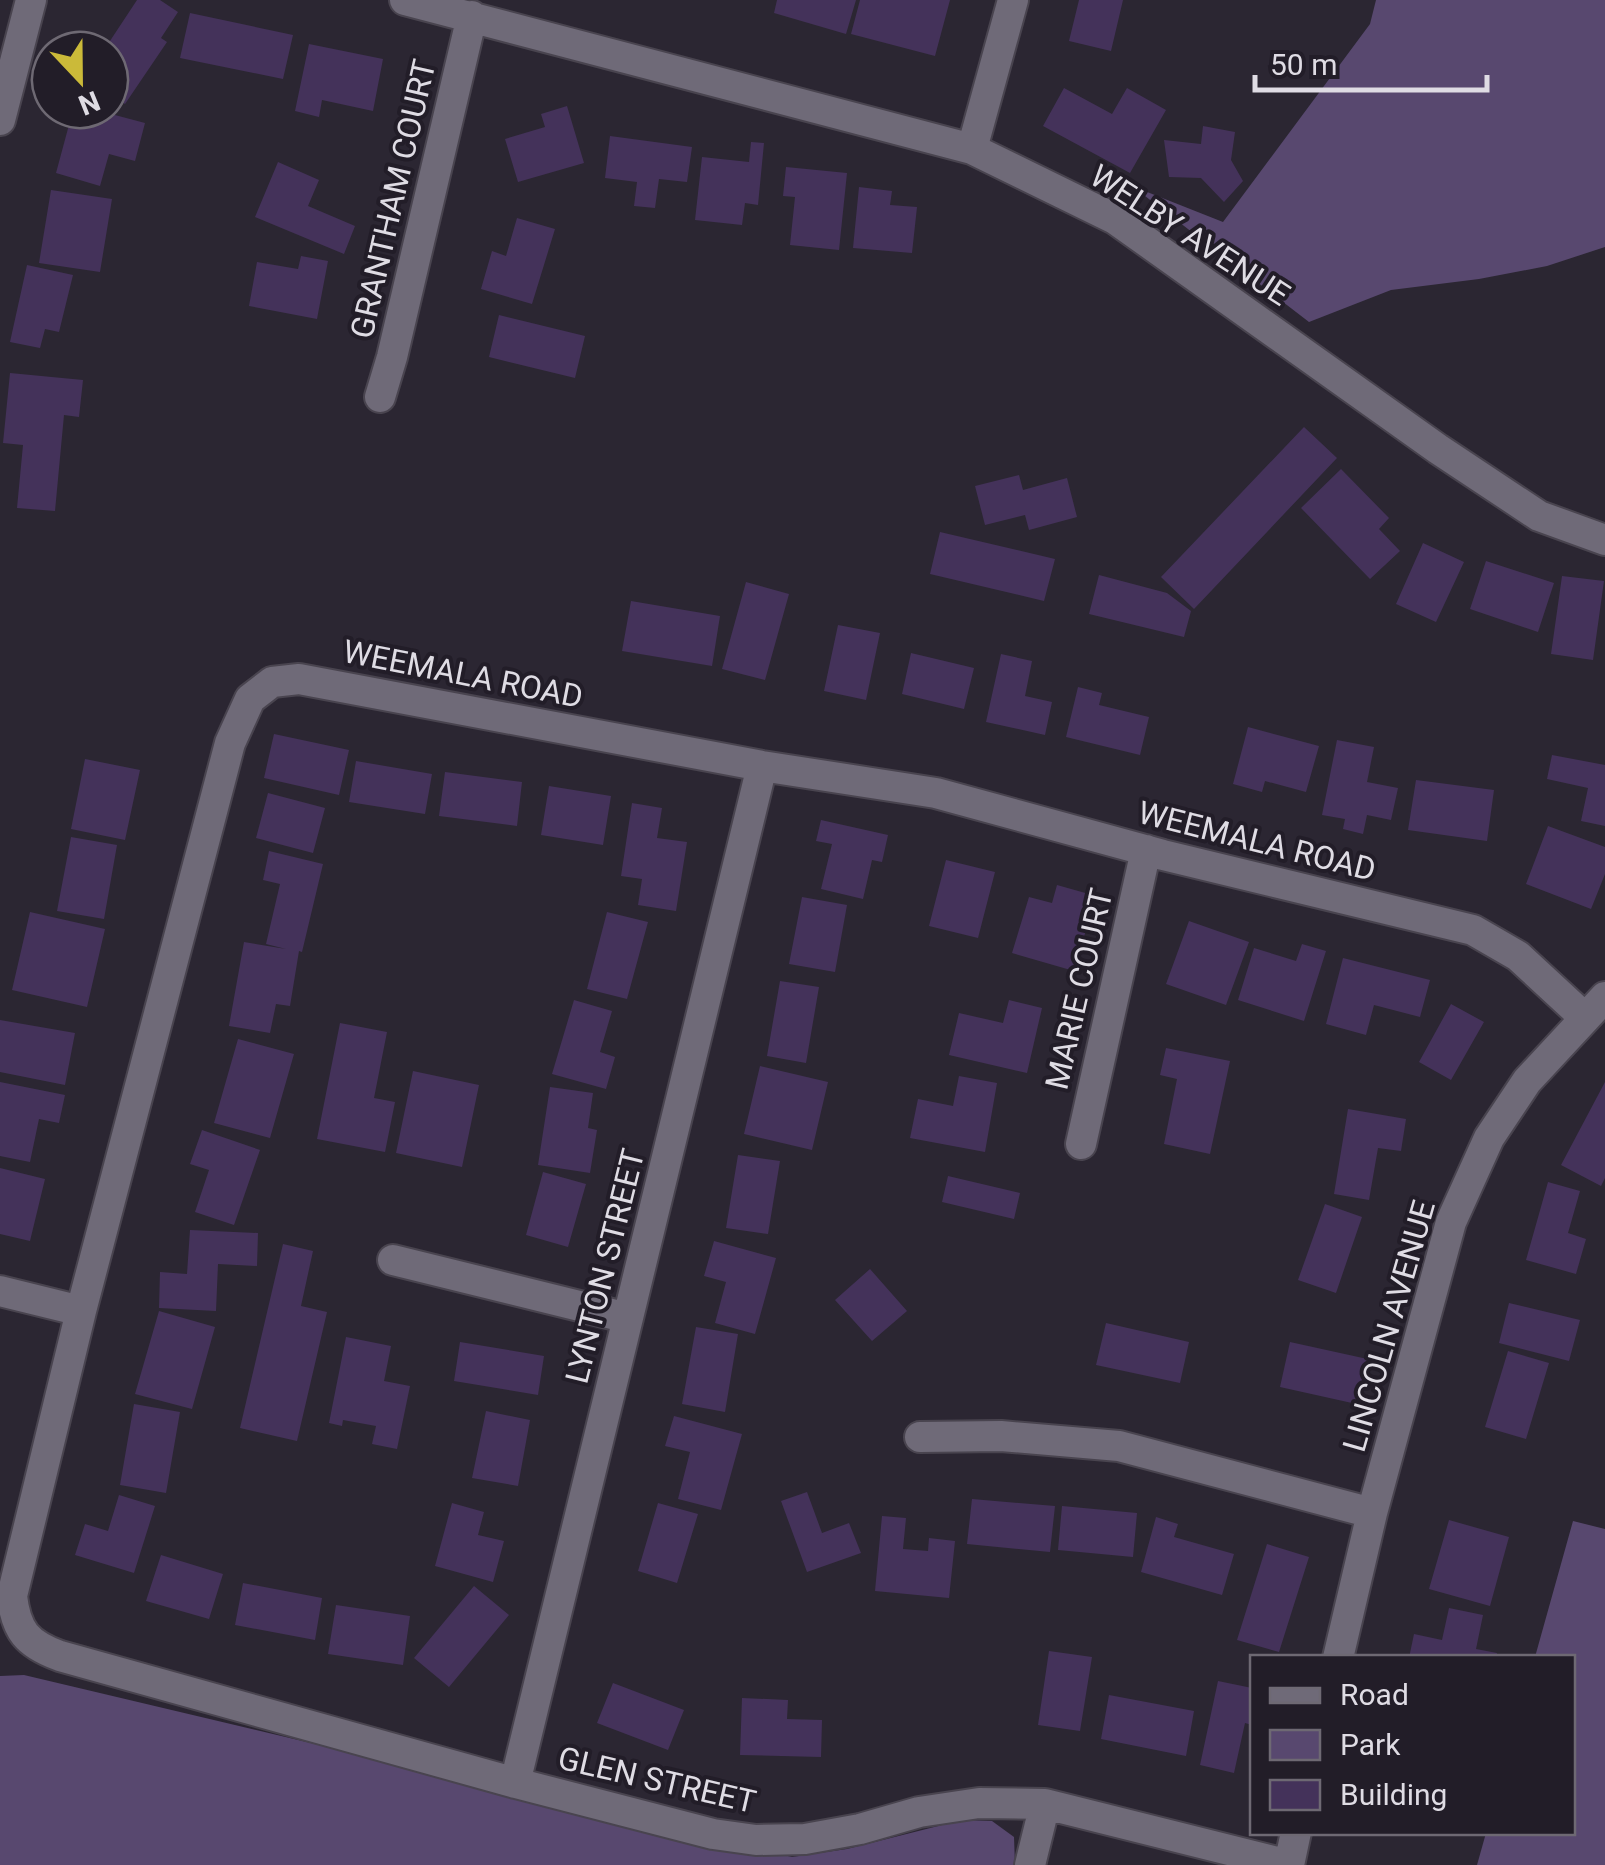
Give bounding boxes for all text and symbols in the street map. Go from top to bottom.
north arrow [30,30,130,130]
scale bar [1255,30,1488,92]
text: 50 m [1270,47,1337,82]
street label: GRANTHAM COURT [342,56,444,342]
text: N [74,84,105,122]
street label: WELBY AVENUE [1083,156,1297,314]
street label: WEEMALA ROAD [340,632,586,716]
street label: WEEMALA ROAD [1134,793,1380,889]
street label: MARIE COURT [1037,885,1121,1093]
street label: LYNTON STREET [558,1145,652,1387]
street label: LINCOLN AVENUE [1335,1196,1443,1456]
legend [1250,1655,1575,1835]
text: Road [1340,1677,1409,1712]
text: Park [1340,1727,1401,1762]
street label: GLEN STREET [555,1739,759,1821]
text: Building [1340,1777,1447,1812]

